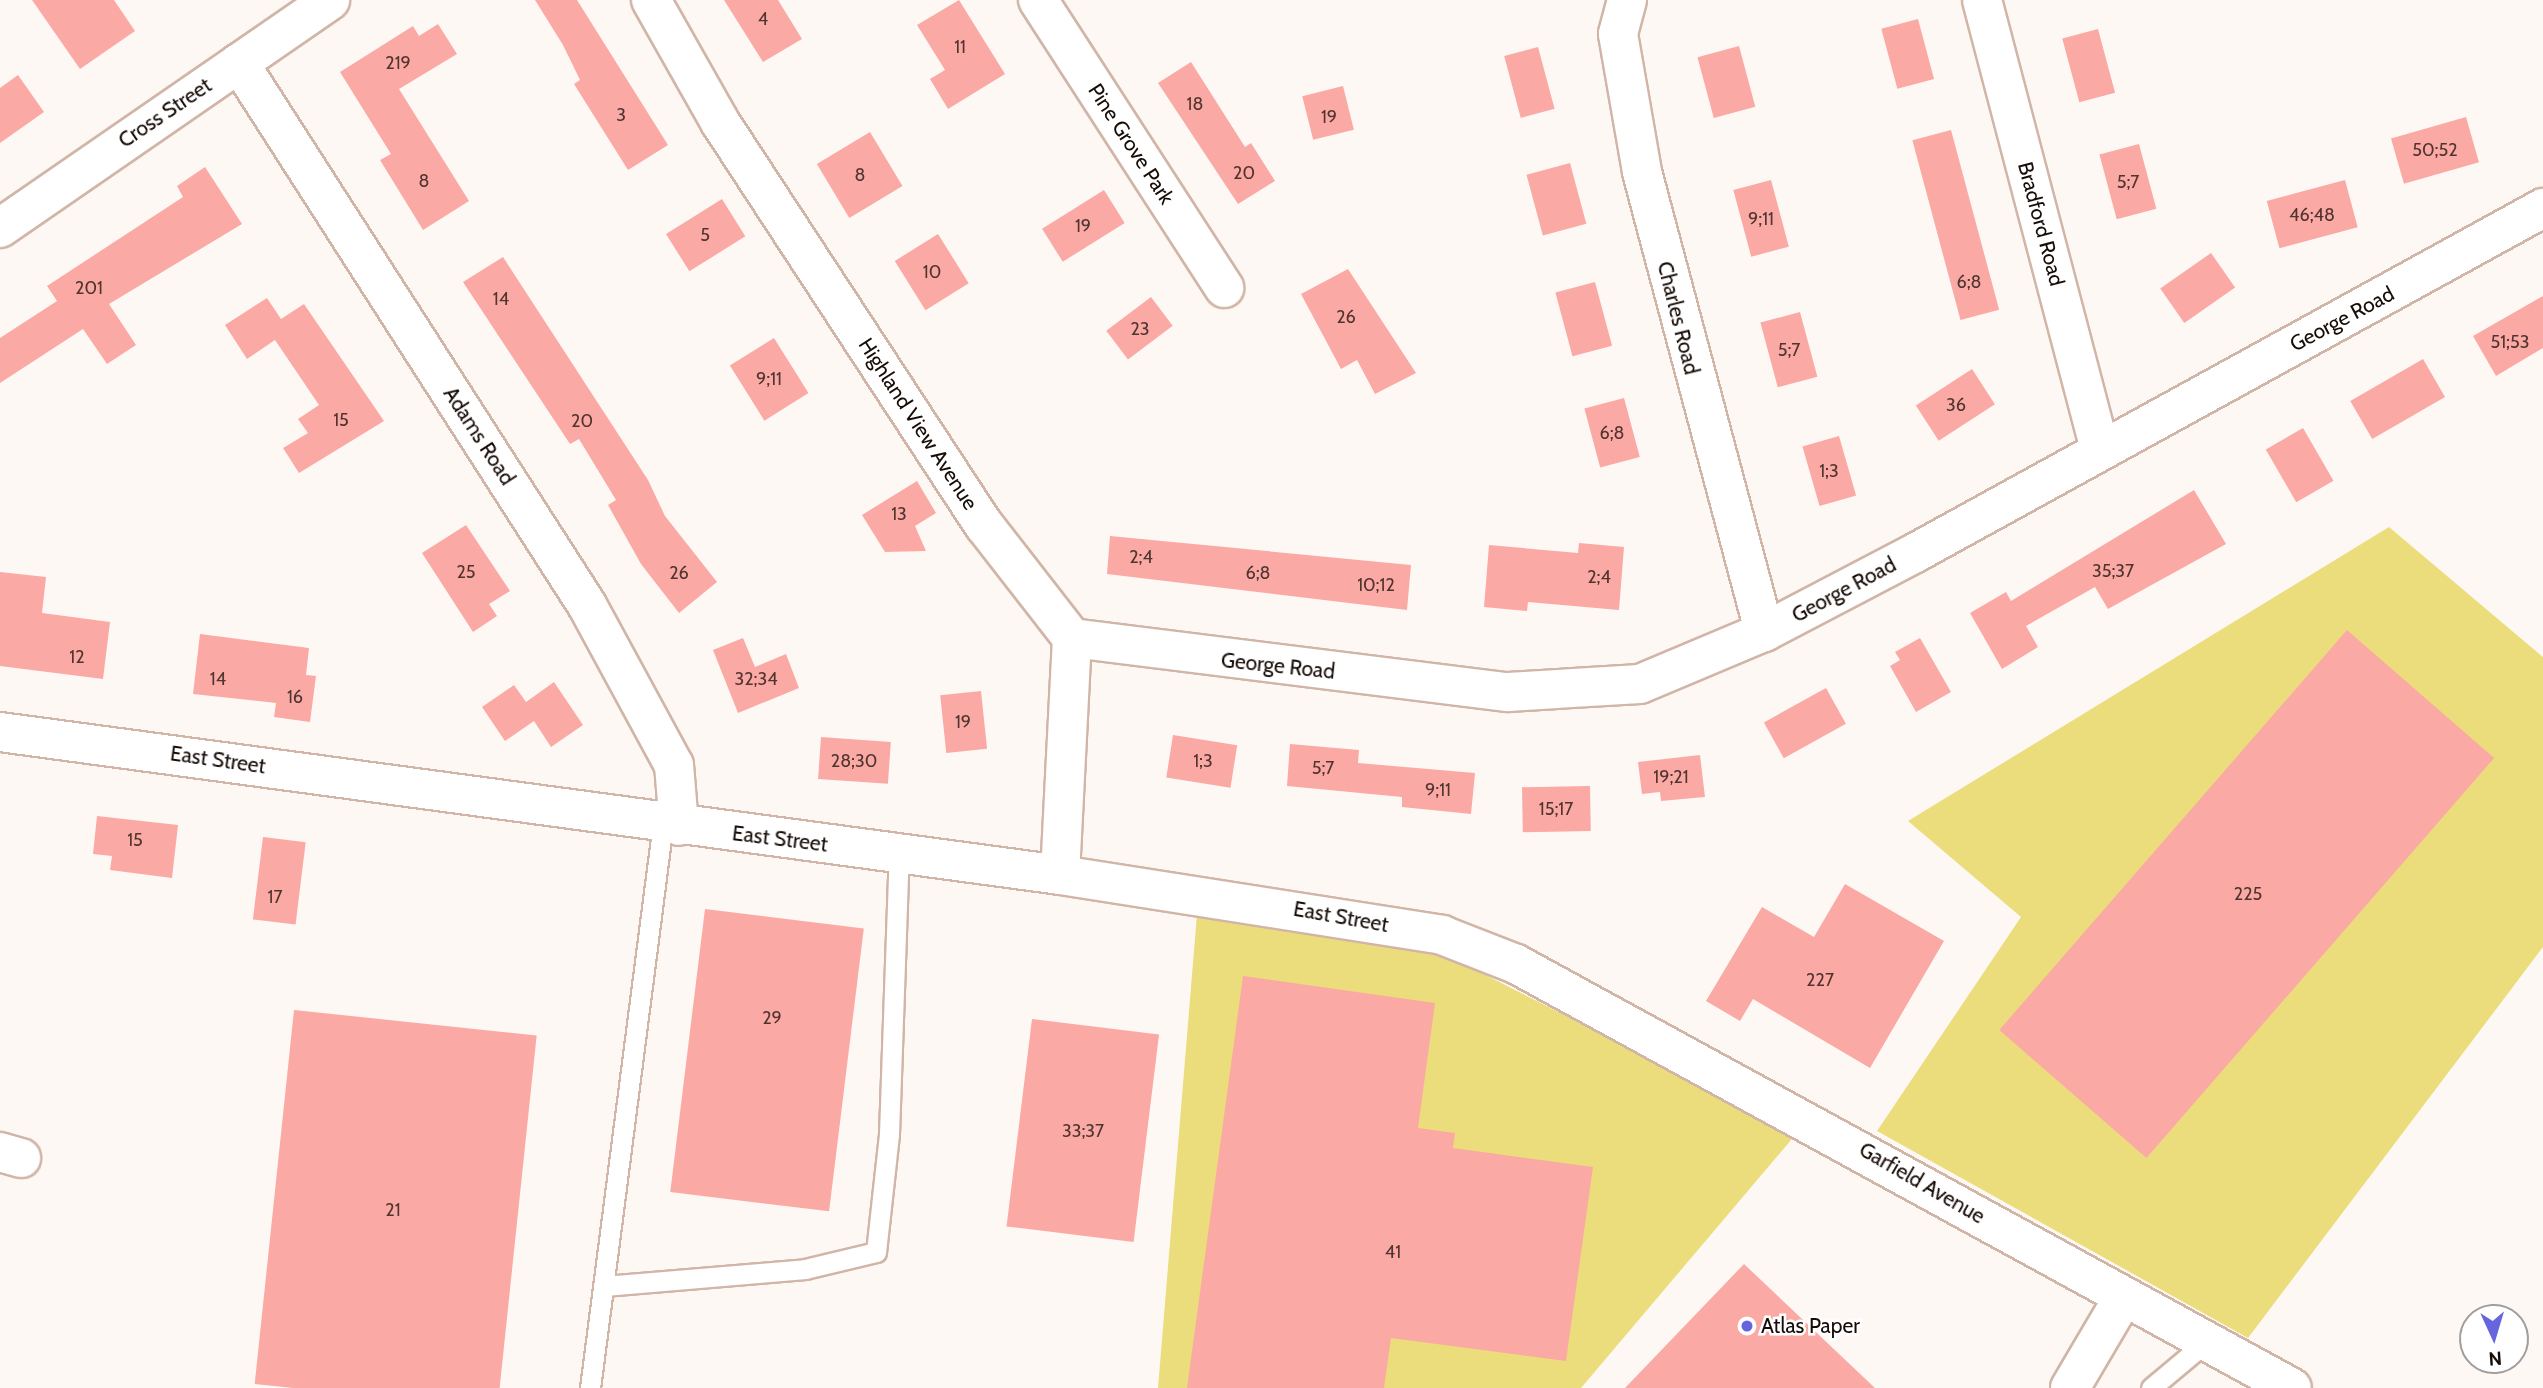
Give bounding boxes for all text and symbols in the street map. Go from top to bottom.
house number: 4 [758,8,768,30]
house number: 11 [954,36,966,58]
house number: 219 [385,52,411,74]
street label: Cross Street [114,73,216,153]
street label: Pine Grove Park [1083,79,1179,209]
house number: 18 [1187,93,1203,115]
house number: 3 [616,104,626,126]
house number: 19 [1321,106,1337,128]
house number: 50;52 [2412,139,2458,161]
street label: Bradford Road [2012,159,2070,289]
house number: 20 [1233,162,1255,184]
house number: 8 [855,164,865,186]
house number: 8 [419,170,429,192]
house number: 5;7 [2117,171,2139,193]
house number: 46;48 [2289,204,2335,226]
house number: 9;11 [1748,208,1774,230]
house number: 19 [1075,215,1091,237]
house number: 5 [700,224,710,246]
street label: Charles Road [1652,259,1704,377]
house number: 10 [923,261,941,283]
house number: 6;8 [1956,271,1982,293]
house number: 201 [75,277,103,299]
street label: George Road [2286,281,2398,357]
house number: 14 [493,288,509,310]
house number: 26 [1336,306,1356,328]
house number: 23 [1130,318,1150,340]
house number: 51;53 [2491,331,2529,353]
street label: Highland View Avenue [853,333,983,515]
house number: 5;7 [1778,339,1800,361]
house number: 9;11 [756,368,782,390]
street label: Adams Road [438,382,520,490]
house number: 36 [1946,394,1966,416]
house number: 15 [333,409,349,431]
house number: 20 [571,410,593,432]
house number: 6;8 [1599,422,1625,444]
house number: 1;3 [1819,460,1839,482]
house number: 13 [891,503,907,525]
house number: 2;4 [1129,546,1153,568]
street label: George Road [1788,552,1900,628]
house number: 35;37 [2092,560,2134,582]
house number: 25 [456,561,476,583]
house number: 26 [669,562,689,584]
house number: 6;8 [1245,562,1271,584]
house number: 2;4 [1587,566,1611,588]
house number: 10;12 [1357,574,1395,596]
house number: 12 [69,646,85,668]
street label: George Road [1220,647,1336,685]
house number: 14 [210,668,226,690]
house number: 32;34 [734,668,778,690]
house number: 16 [287,686,303,708]
house number: 19 [955,711,971,733]
street label: East Street [169,741,267,779]
house number: 28;30 [831,750,877,772]
house number: 1;3 [1193,750,1213,772]
house number: 5;7 [1312,757,1334,779]
house number: 19;21 [1653,766,1689,788]
house number: 9;11 [1425,779,1451,801]
house number: 15;17 [1539,798,1573,820]
street label: East Street [731,821,829,857]
house number: 15 [127,829,143,851]
house number: 225 [2234,883,2262,905]
house number: 17 [268,886,282,908]
street label: East Street [1291,896,1391,938]
house number: 227 [1806,969,1834,991]
house number: 29 [762,1007,782,1029]
house number: 33;37 [1062,1120,1104,1142]
street label: Garfield Avenue [1855,1137,1989,1229]
house number: 21 [385,1199,401,1221]
house number: 41 [1385,1241,1401,1263]
north arrow [2459,1304,2529,1374]
place label: Atlas Paper [1761,1313,1860,1339]
marker: Atlas Paper [1739,1318,1755,1334]
text: N [2488,1347,2503,1370]

